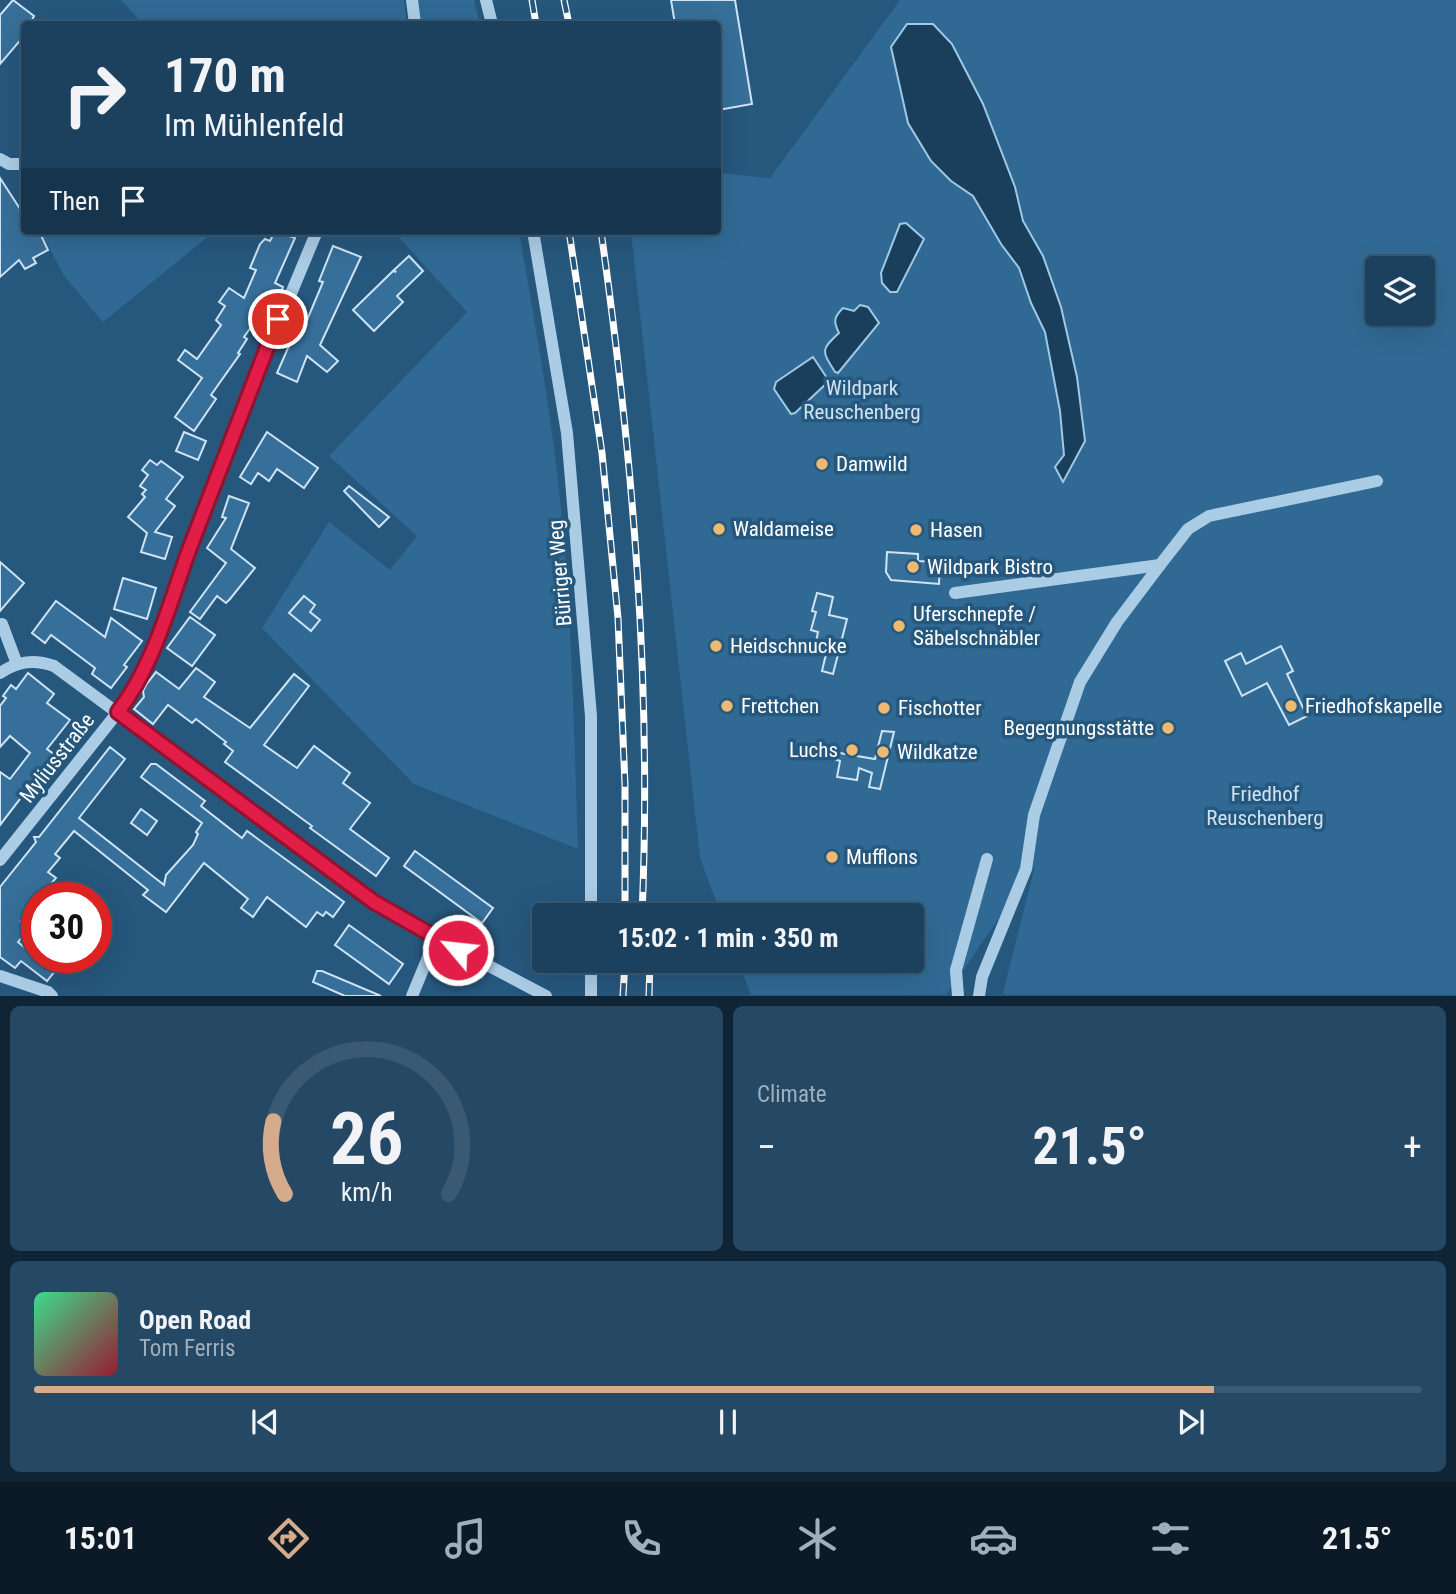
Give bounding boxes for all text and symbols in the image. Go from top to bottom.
text: 170 m [164,47,286,104]
icon: right [49,49,140,140]
text: Im Mühlenfeld [164,106,344,144]
icon: arrive [114,182,152,220]
text: Then [49,186,100,216]
map controls [1365,256,1435,326]
button: layers [1365,256,1435,326]
pin [248,289,308,349]
icon: arrive [259,300,297,338]
park label: Wildpark Reuschenberg [803,376,921,424]
place label: Damwild [836,452,908,476]
marker: Damwild [814,456,830,472]
place label: Waldameise [733,517,834,541]
place label: Hasen [930,518,983,542]
street label: Bürriger Weg [543,519,577,627]
marker: Waldameise [711,521,727,537]
marker: Hasen [908,522,924,538]
place label: Wildpark Bistro [927,555,1053,579]
marker: Wildpark Bistro [905,559,921,575]
place label: Uferschnepfe / Säbelschnäbler [913,602,1040,650]
marker: Uferschnepfe / Säbelschnäbler [891,618,907,634]
place label: Heidschnucke [730,634,847,658]
marker: Heidschnucke [708,638,724,654]
place label: Frettchen [741,694,819,718]
place label: Friedhofskapelle [1305,694,1443,718]
place label: Fischotter [898,696,982,720]
marker: Frettchen [719,698,735,714]
marker: Friedhofskapelle [1283,698,1299,714]
marker: Fischotter [876,700,892,716]
street label: Myliusstraße [15,708,99,807]
place label: Begegnungsstätte [1004,716,1154,740]
marker: Begegnungsstätte [1160,720,1176,736]
place label: Luchs [789,738,838,762]
place label: Wildkatze [897,740,978,764]
marker: Luchs [844,742,860,758]
marker: Wildkatze [875,744,891,760]
park label: Friedhof Reuschenberg [1206,782,1324,830]
place label: Mufflons [846,845,918,869]
marker: Mufflons [824,849,840,865]
speed limit sign: 30 [21,882,112,973]
position arrow [421,913,495,987]
text: 15:02 · 1 min · 350 m [618,923,838,953]
text: Climate [757,1081,827,1108]
text: 26 [330,1097,403,1183]
text: 21.5° [1032,1116,1147,1177]
text: − [757,1125,776,1169]
text: + [1403,1125,1422,1169]
text: km/h [341,1178,392,1207]
text: Open Road [139,1305,251,1335]
text: Tom Ferris [139,1335,235,1362]
icon: previous [246,1403,284,1441]
icon: pause [709,1403,747,1441]
icon: next [1172,1403,1210,1441]
icon: directions [264,1514,313,1563]
icon: music [441,1514,490,1563]
icon: phone [617,1514,666,1563]
icon: climate [793,1514,842,1563]
icon: car [969,1514,1018,1563]
icon: filters [1146,1514,1195,1563]
text: 15:01 [64,1519,137,1557]
text: 21.5° [1322,1519,1392,1557]

